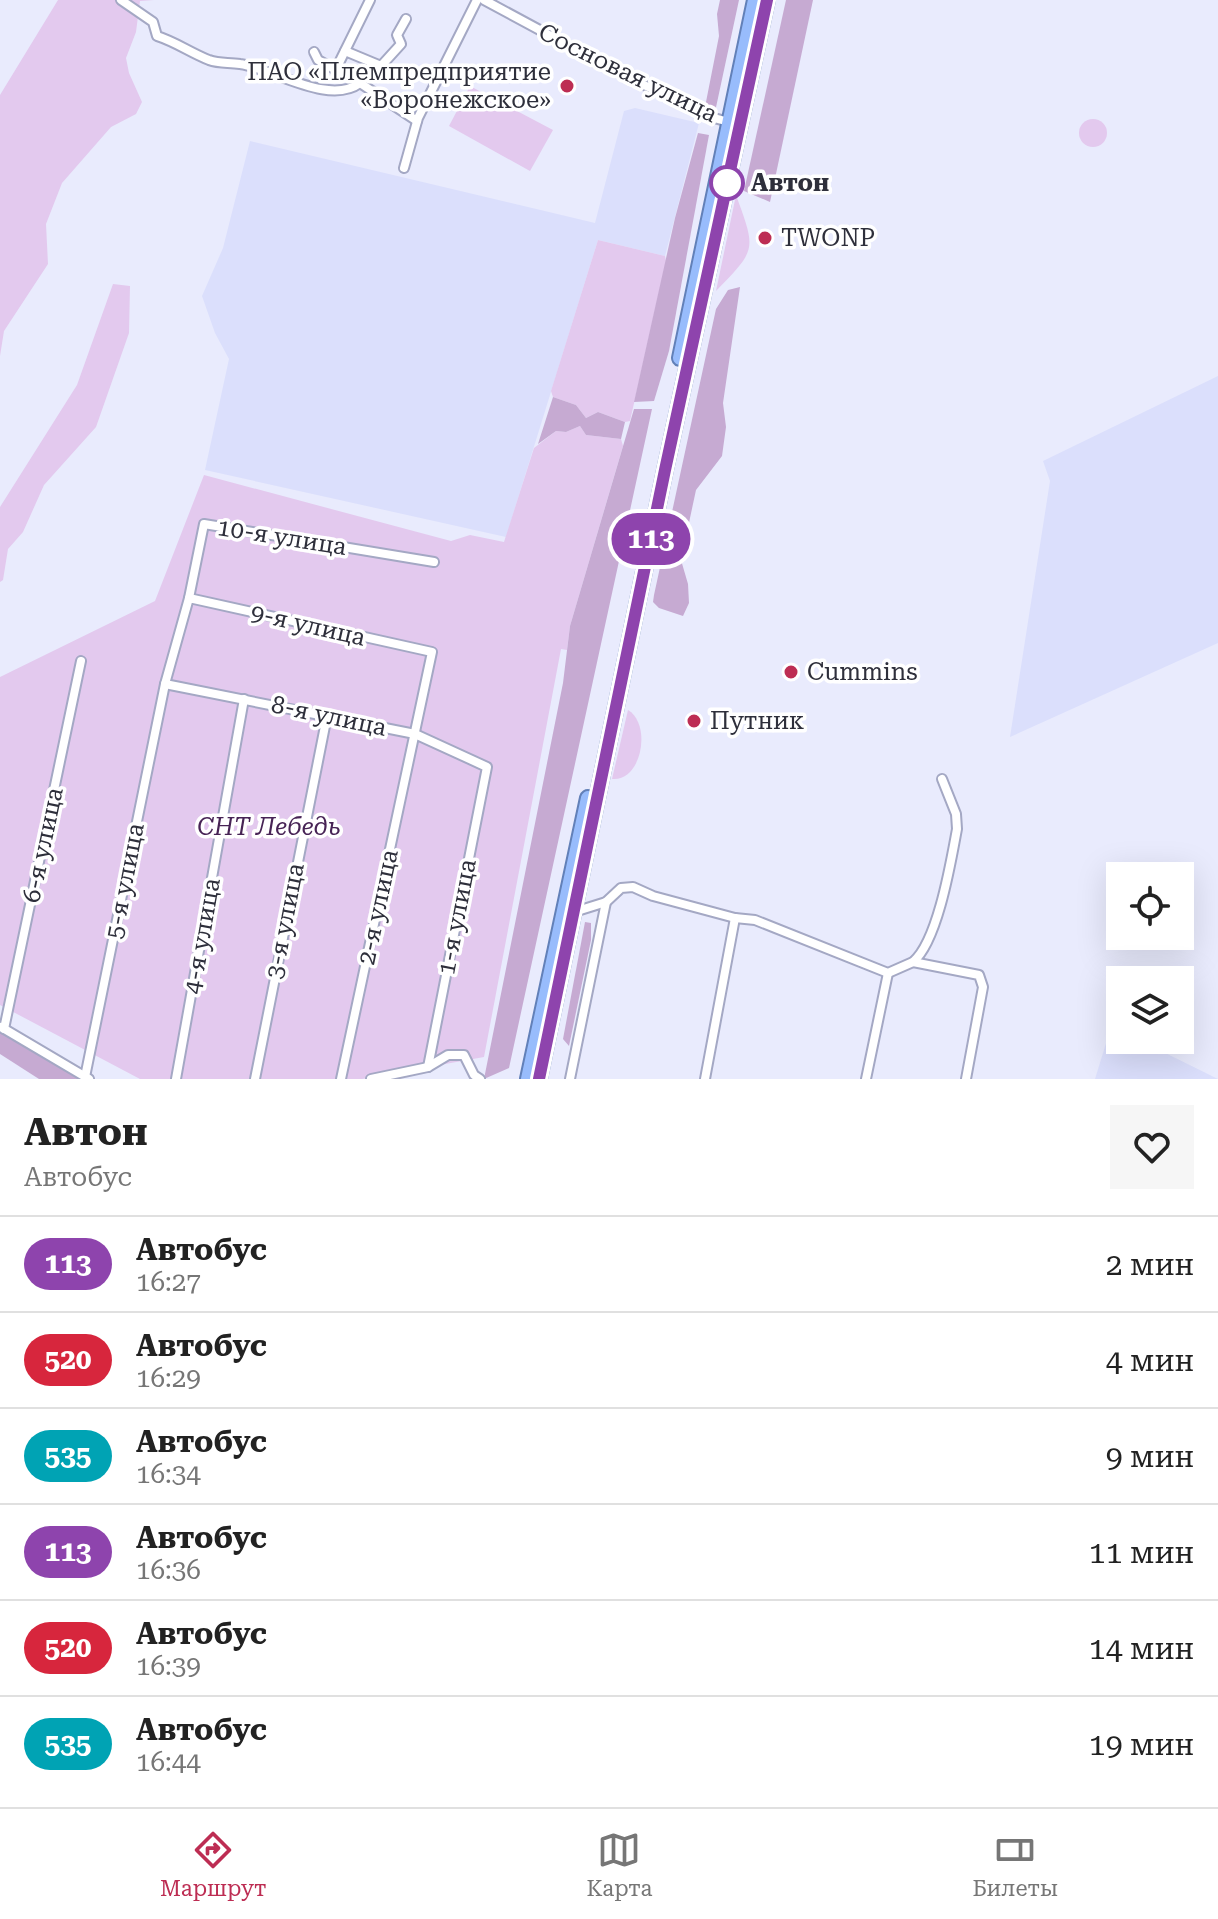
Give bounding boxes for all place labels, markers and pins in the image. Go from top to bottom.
place label: ПАО «Племпредприятие «Воронежское» [247,58,551,114]
marker: ПАО «Племпредприятие «Воронежское» [558,77,576,95]
marker: Автон [710,166,744,200]
place label: Автон [751,169,829,197]
place label: TWONP [781,224,875,252]
marker: TWONP [756,229,774,247]
place label: Cummins [807,658,918,686]
marker: Cummins [782,663,800,681]
place label: Путник [710,707,804,735]
marker: Путник [685,712,703,730]

